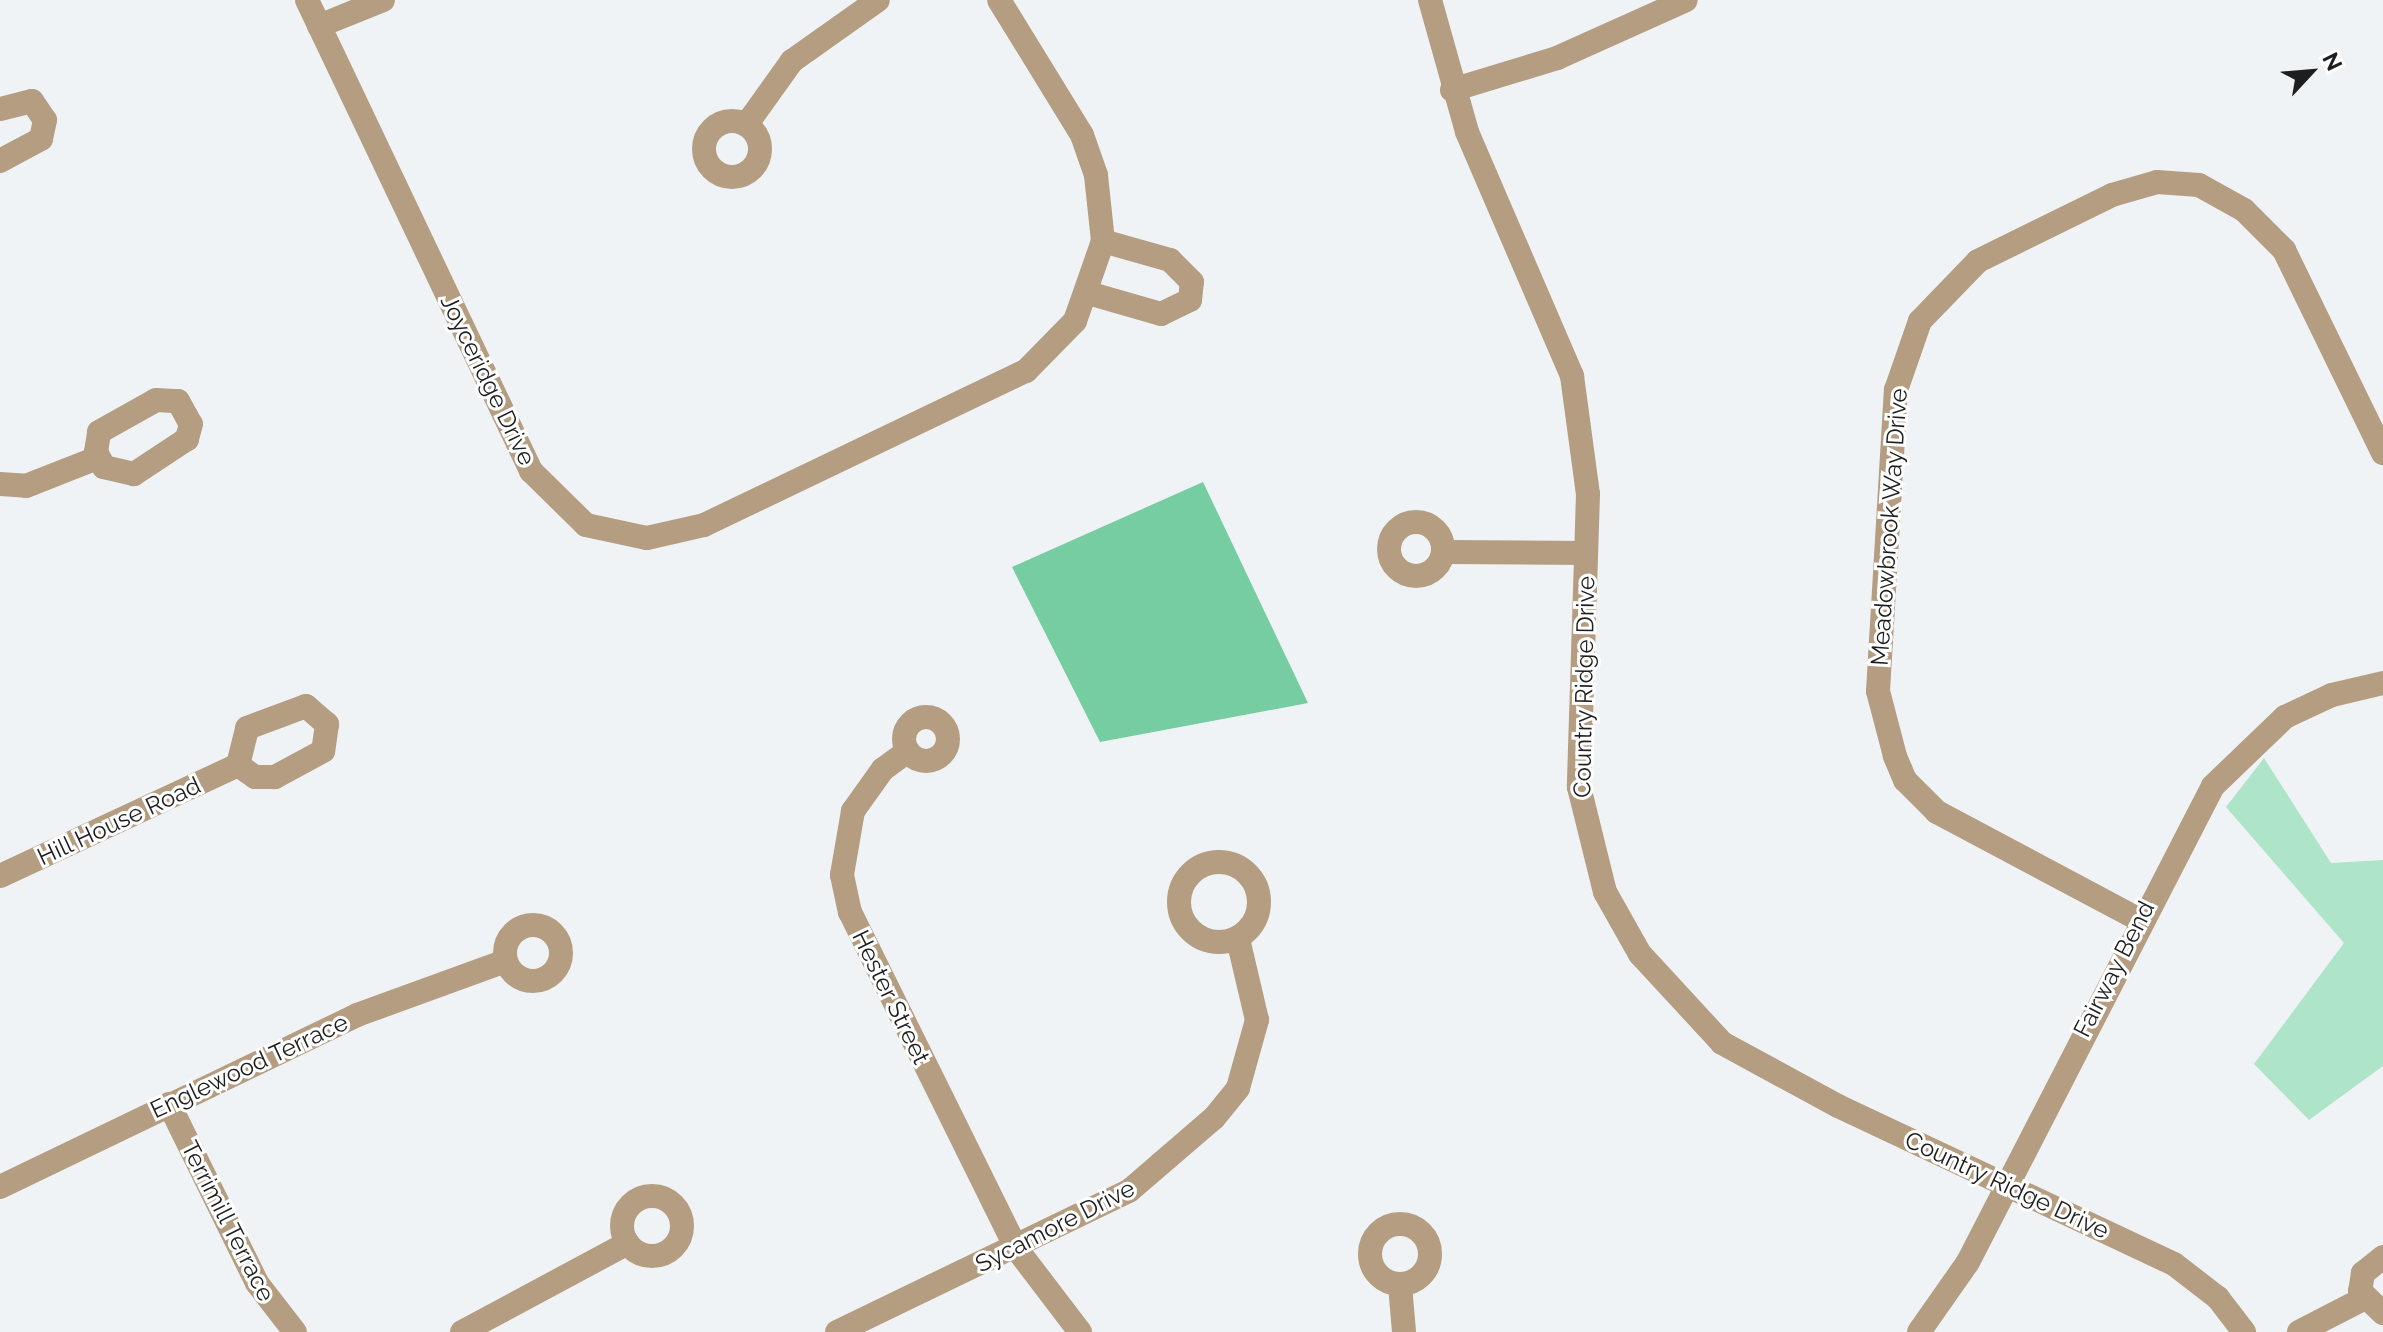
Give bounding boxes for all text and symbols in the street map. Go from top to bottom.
north arrow [2271,32,2351,112]
text: N [2317,48,2348,75]
street label: Joyceridge Drive [434,290,542,470]
street label: Meadowbrook Way Drive [1865,387,1913,667]
street label: Country Ridge Drive [1568,576,1600,798]
street label: Hill House Road [32,770,206,872]
street label: Fairway Bend [2067,896,2161,1042]
street label: Hester Street [846,925,936,1069]
street label: Englewood Terrace [145,1007,353,1125]
street label: Country Ridge Drive [1900,1125,2114,1245]
street label: Terrimill Terrace [175,1135,281,1307]
street label: Sycamore Drive [971,1173,1139,1279]

